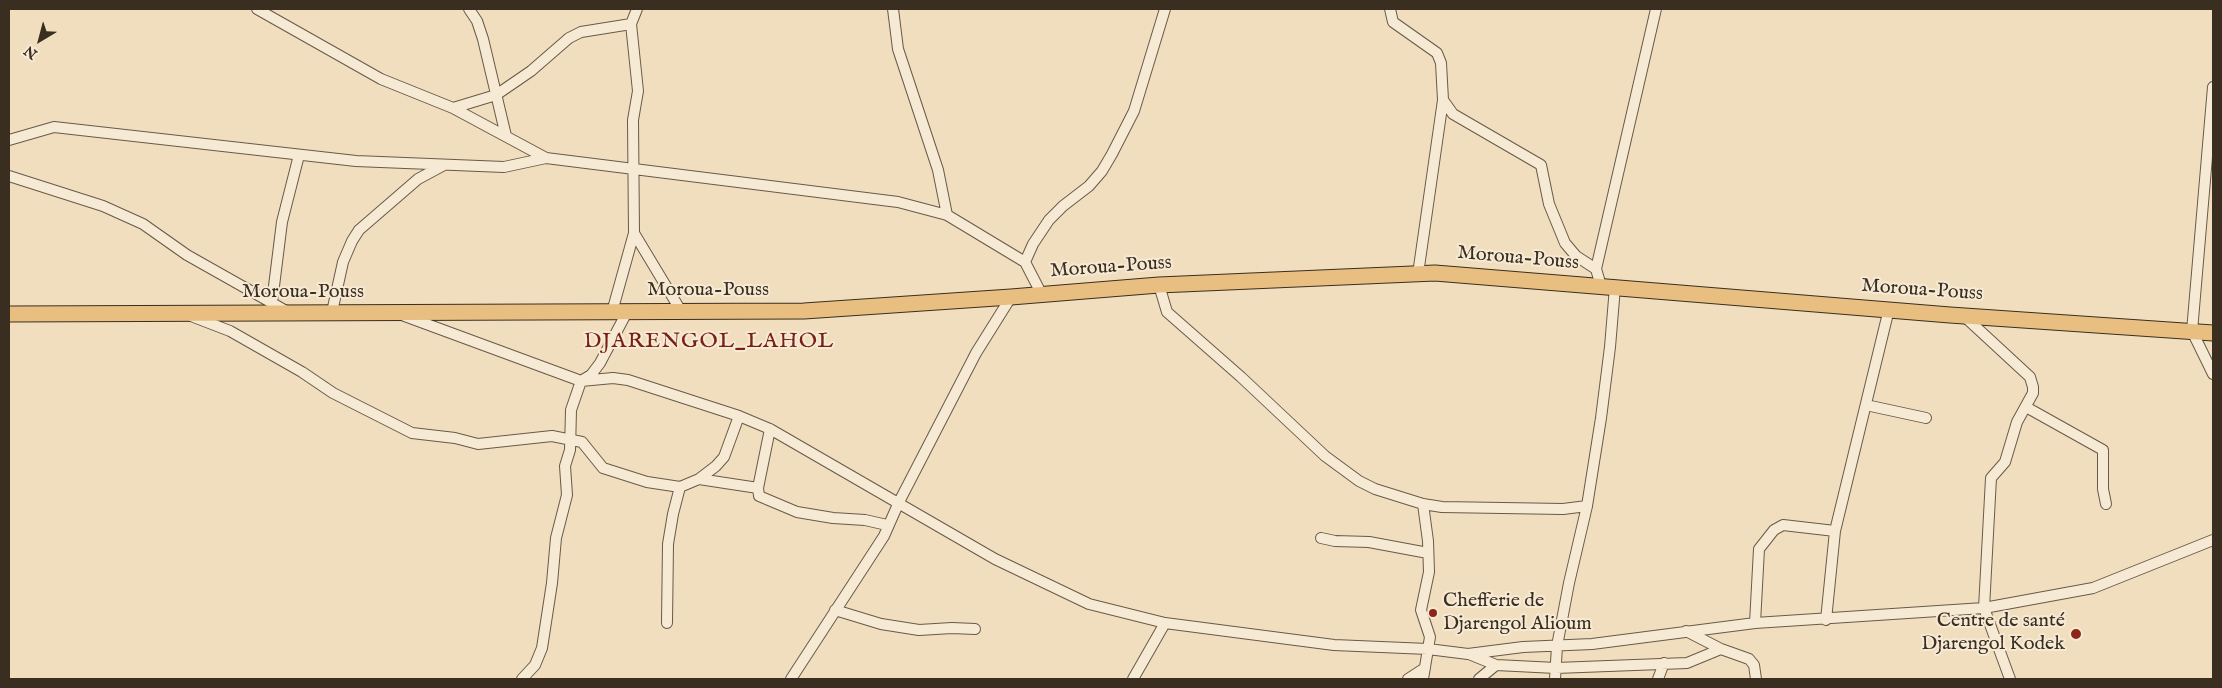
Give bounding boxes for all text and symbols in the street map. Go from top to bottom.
north arrow [15,15,65,65]
text: N [21,41,41,63]
street label: Moroua-Pouss [1456,242,1580,276]
street label: Moroua-Pouss [1049,252,1173,284]
street label: Moroua-Pouss [1860,275,1984,307]
street label: Moroua-Pouss [647,279,769,303]
street label: Moroua-Pouss [242,281,364,305]
district label: DJARENGOL_LAHOL [582,329,836,355]
place label: Chefferie de Djarengol Alioum [1443,590,1592,637]
marker: Chefferie de Djarengol Alioum [1427,607,1439,619]
place label: Centre de santé Djarengol Kodek [1921,610,2065,657]
marker: Centre de santé Djarengol Kodek [2069,627,2083,641]

